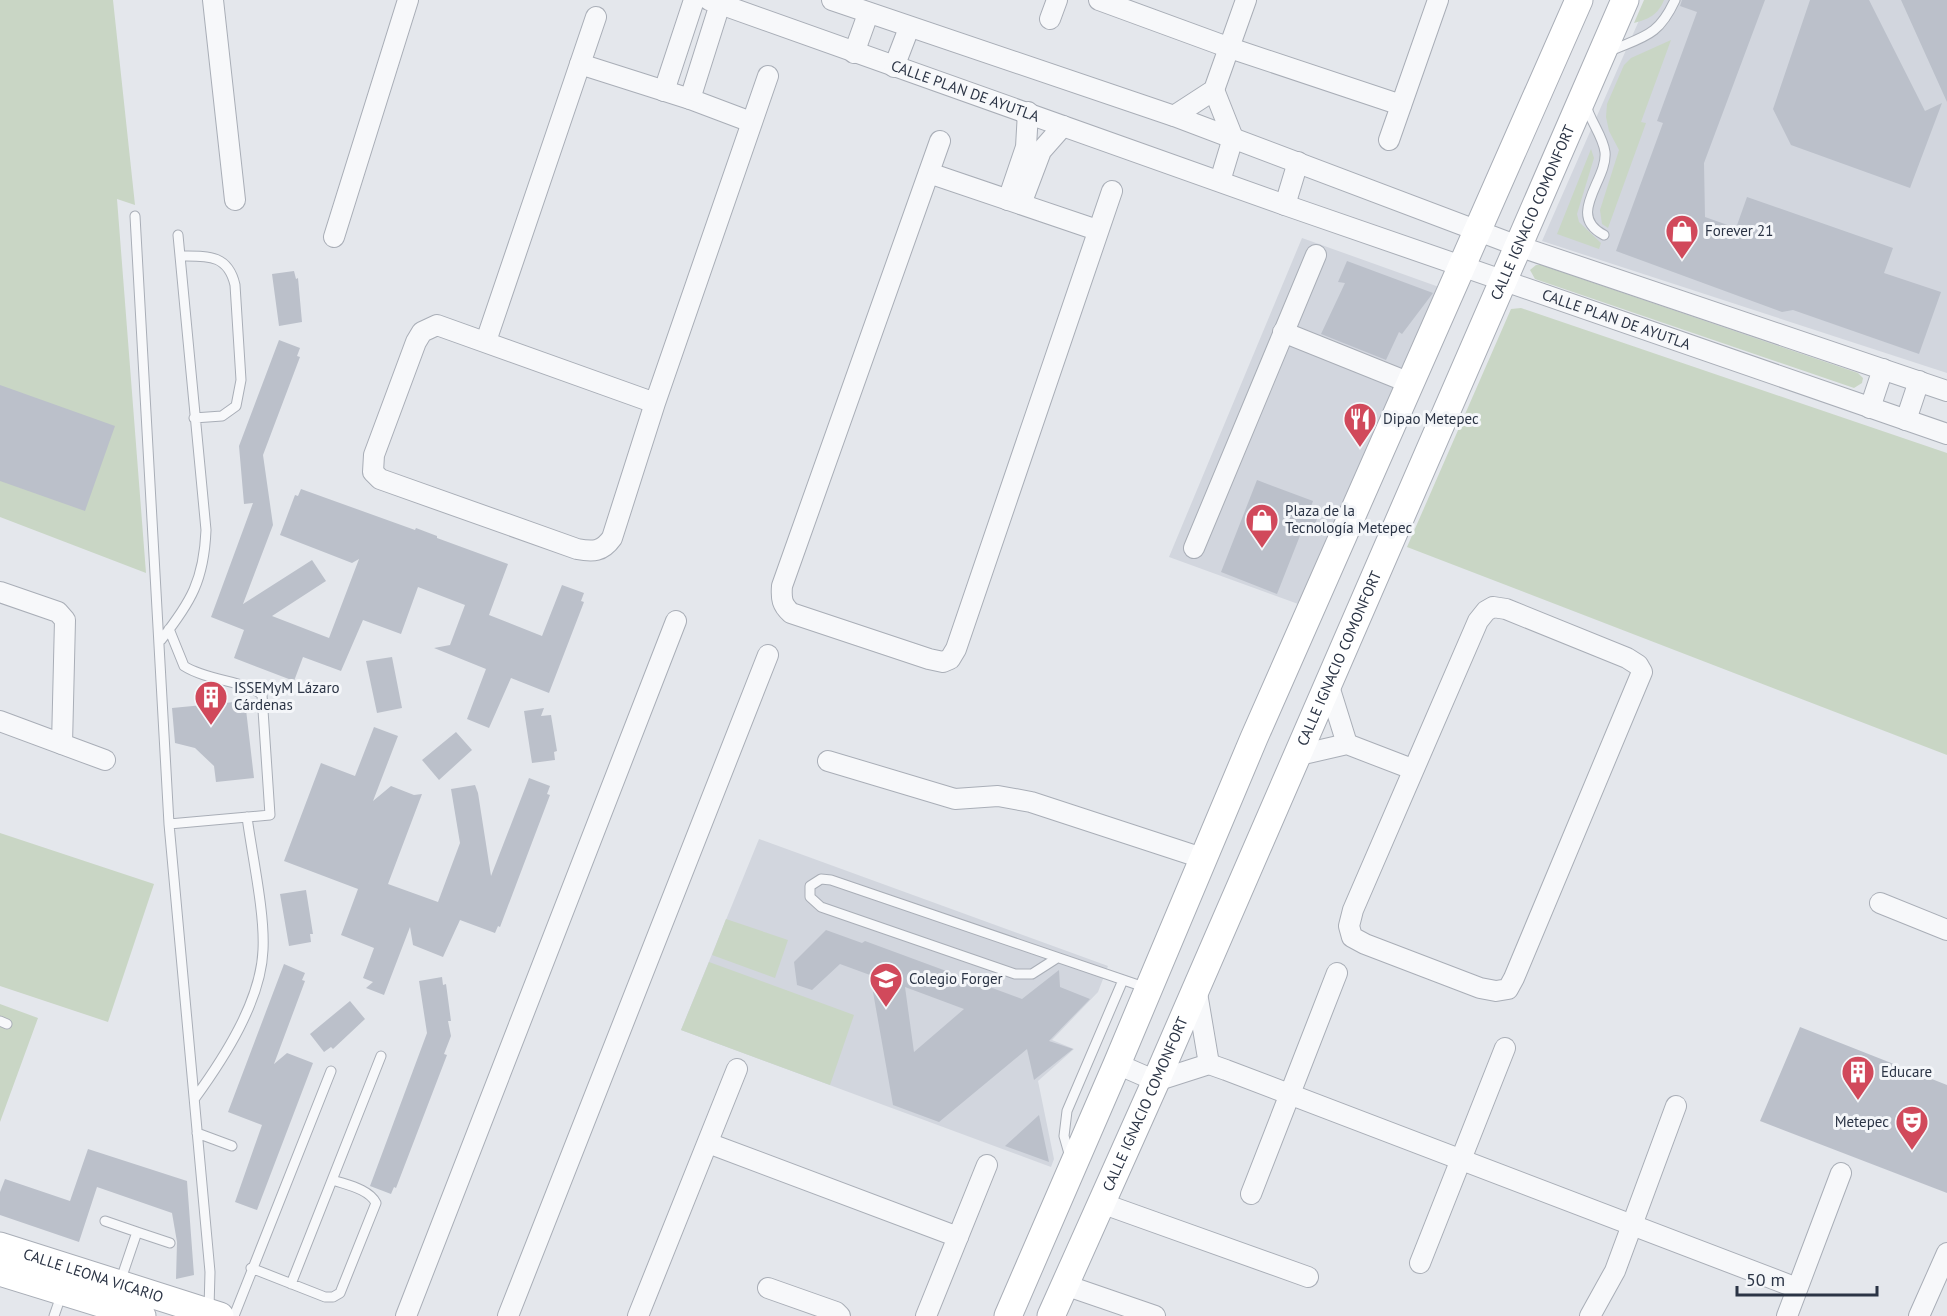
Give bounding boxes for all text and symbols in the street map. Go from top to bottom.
street label: CALLE PLAN DE AYUTLA [889,56,1042,126]
street label: CALLE IGNACIO COMONFORT [1486,121,1579,303]
shop icon: Forever 21 [1664,213,1700,260]
place label: Forever 21 [1705,221,1773,240]
street label: CALLE PLAN DE AYUTLA [1540,285,1694,354]
restaurant icon: Dipao Metepec [1342,401,1378,448]
place label: Dipao Metepec [1383,409,1479,428]
place label: Plaza de la Tecnología Metepec [1285,501,1412,537]
shop icon: Plaza de la Tecnología Metepec [1244,502,1280,549]
street label: CALLE IGNACIO COMONFORT [1293,567,1385,749]
place label: ISSEMyM Lázaro Cárdenas [234,678,340,714]
building icon: ISSEMyM Lázaro Cárdenas [193,679,229,726]
school or university icon: Colegio Forger [868,961,904,1008]
place label: Colegio Forger [909,969,1003,988]
street label: CALLE IGNACIO COMONFORT [1098,1013,1192,1194]
building icon: Educare [1840,1054,1876,1101]
place label: Educare [1881,1062,1932,1081]
theatre icon: Metepec [1894,1104,1930,1151]
place label: Metepec [1835,1112,1889,1131]
street label: CALLE LEONA VICARIO [21,1244,166,1306]
scale bar [1737,1259,1876,1297]
text: 50 m [1746,1268,1785,1291]

